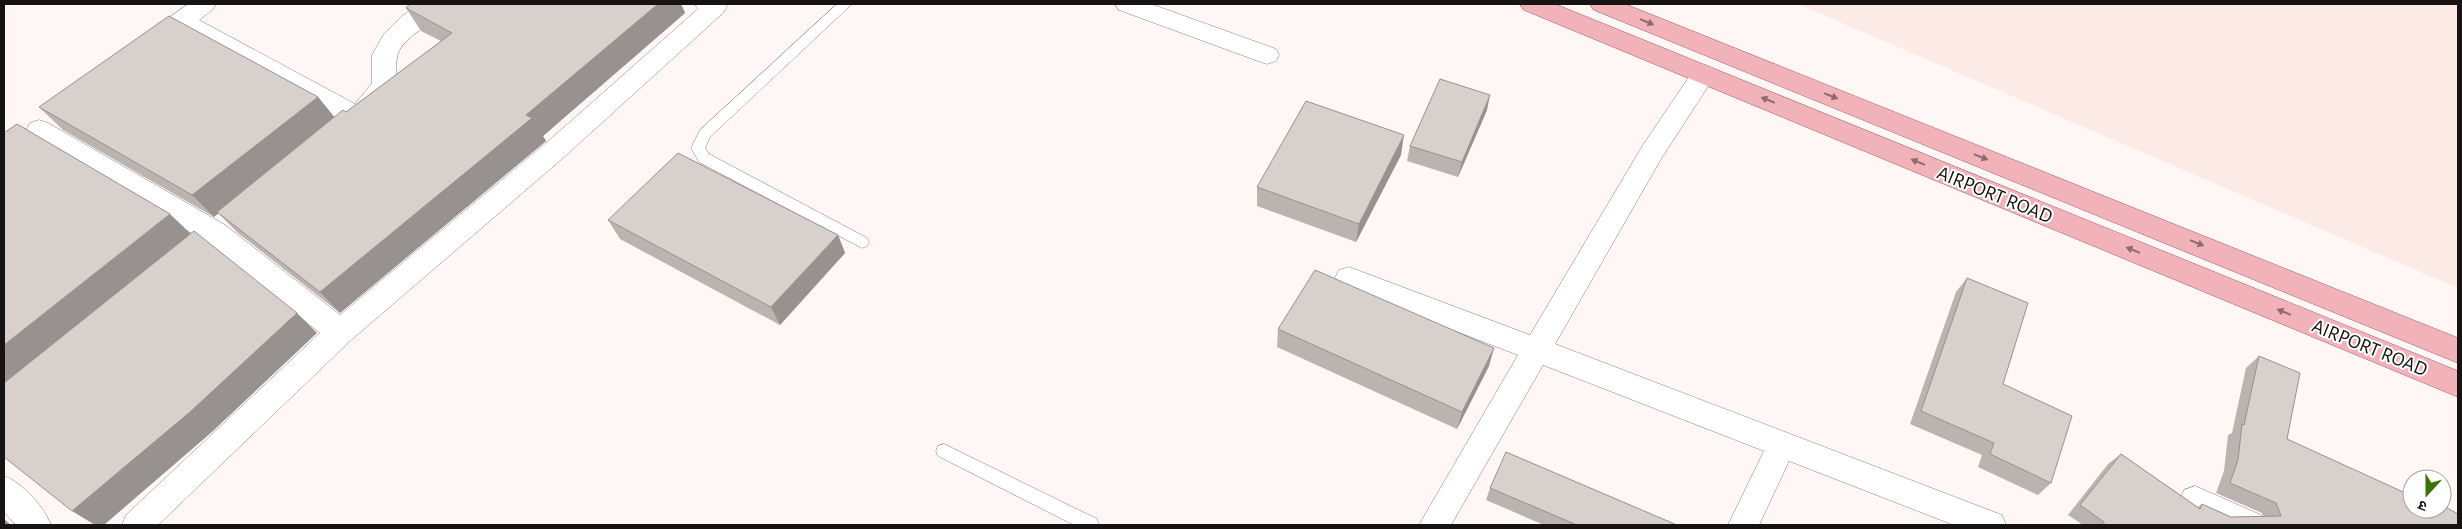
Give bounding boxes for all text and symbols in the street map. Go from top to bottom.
one-way arrow [1640,19,1655,27]
one-way arrow [1823,93,1838,100]
one-way arrow [1761,96,1775,104]
one-way arrow [1974,153,1989,161]
one-way arrow [1910,158,1925,166]
street label: AIRPORT ROAD [1934,163,2055,227]
one-way arrow [2190,240,2204,248]
one-way arrow [2126,246,2140,254]
one-way arrow [2276,308,2291,316]
street label: AIRPORT ROAD [2309,316,2430,380]
north arrow [2402,469,2452,519]
text: उ [2416,497,2429,513]

